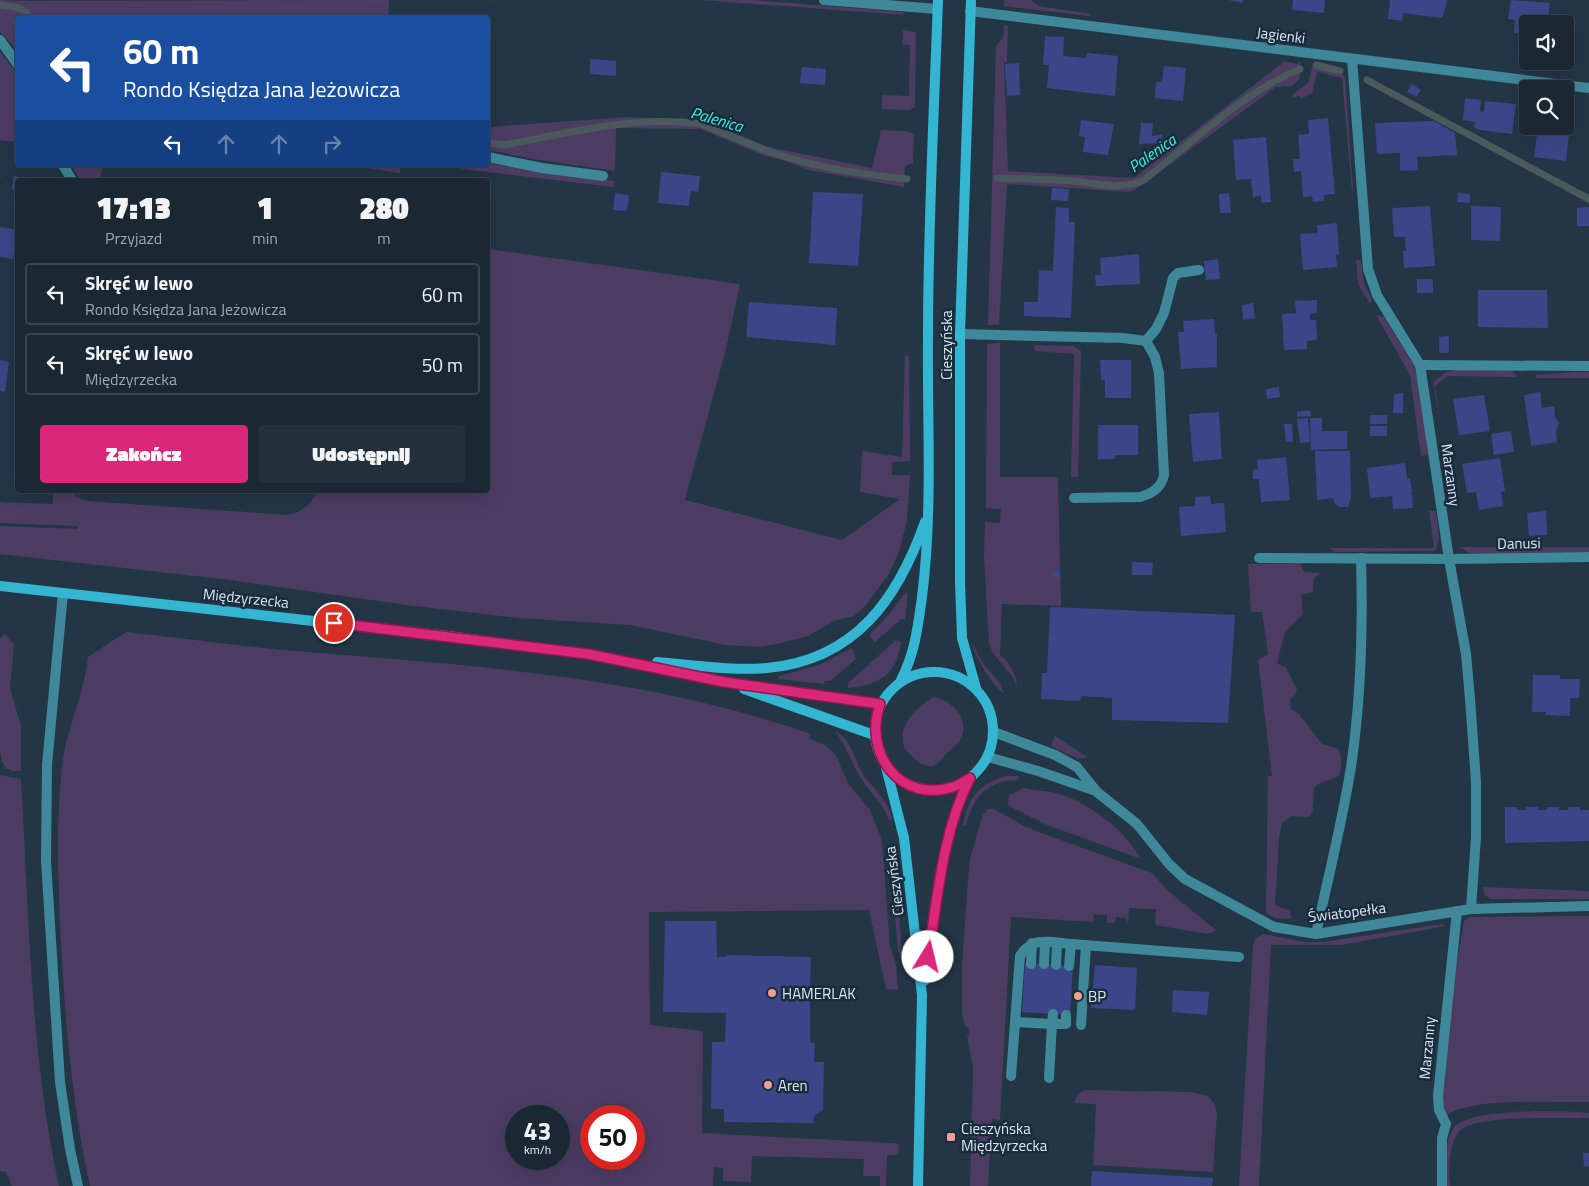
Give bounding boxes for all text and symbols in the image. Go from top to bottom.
map controls [1519,15,1574,135]
button: sound [1519,15,1574,70]
street label: Jagienki [1255,21,1307,49]
text: 60 m [123,24,199,78]
icon: left [40,35,105,100]
text: Rondo Księdza Jana Jeżowicza [123,72,400,106]
button: search [1519,80,1574,135]
water label: Palenica [688,100,747,138]
water label: Palenica [1123,127,1181,178]
icon: left [159,130,187,158]
icon: ahead [212,130,240,158]
icon: ahead [265,130,293,158]
icon: right [318,130,346,158]
text: 17:13 [96,185,171,231]
text: 1 [257,185,273,231]
text: 280 [359,185,409,231]
text: Przyjazd [105,226,162,250]
text: min [252,226,278,250]
text: m [377,226,391,250]
text: Skręć w lewo [85,268,193,297]
icon: left [42,280,70,308]
text: 60 m [422,280,463,309]
text: Rondo Księdza Jana Jeżowicza [85,297,287,321]
street label: Cieszyńska [935,310,958,380]
text: Skręć w lewo [85,338,193,367]
icon: left [42,350,70,378]
text: 50 m [422,350,463,379]
text: Międzyrzecka [85,367,177,391]
button: Zakończ [40,425,248,483]
button: Udostępnij [258,425,465,483]
street label: Marzanny [1435,442,1467,508]
street label: Danusi [1497,531,1541,555]
street label: Międzyrzecka [202,582,291,614]
pin [313,602,355,644]
icon: arrive [320,609,348,637]
street label: Cieszyńska [878,845,910,917]
street label: Światopełka [1307,896,1388,928]
position arrow [901,930,953,982]
place label: HAMERLAK [782,982,856,1005]
place label: BP [1088,985,1106,1008]
marker: HAMERLAK [766,987,778,999]
marker: BP [1072,990,1084,1002]
street label: Marzanny [1413,1016,1441,1080]
place label: Aren [778,1074,808,1097]
marker: Aren [762,1079,774,1091]
speed limit sign: 50 [580,1105,645,1170]
text: 43 [523,1112,552,1150]
place label: Cieszyńska Międzyrzecka [961,1117,1048,1157]
marker: Cieszyńska Międzyrzecka [945,1131,957,1143]
text: km/h [524,1140,551,1159]

